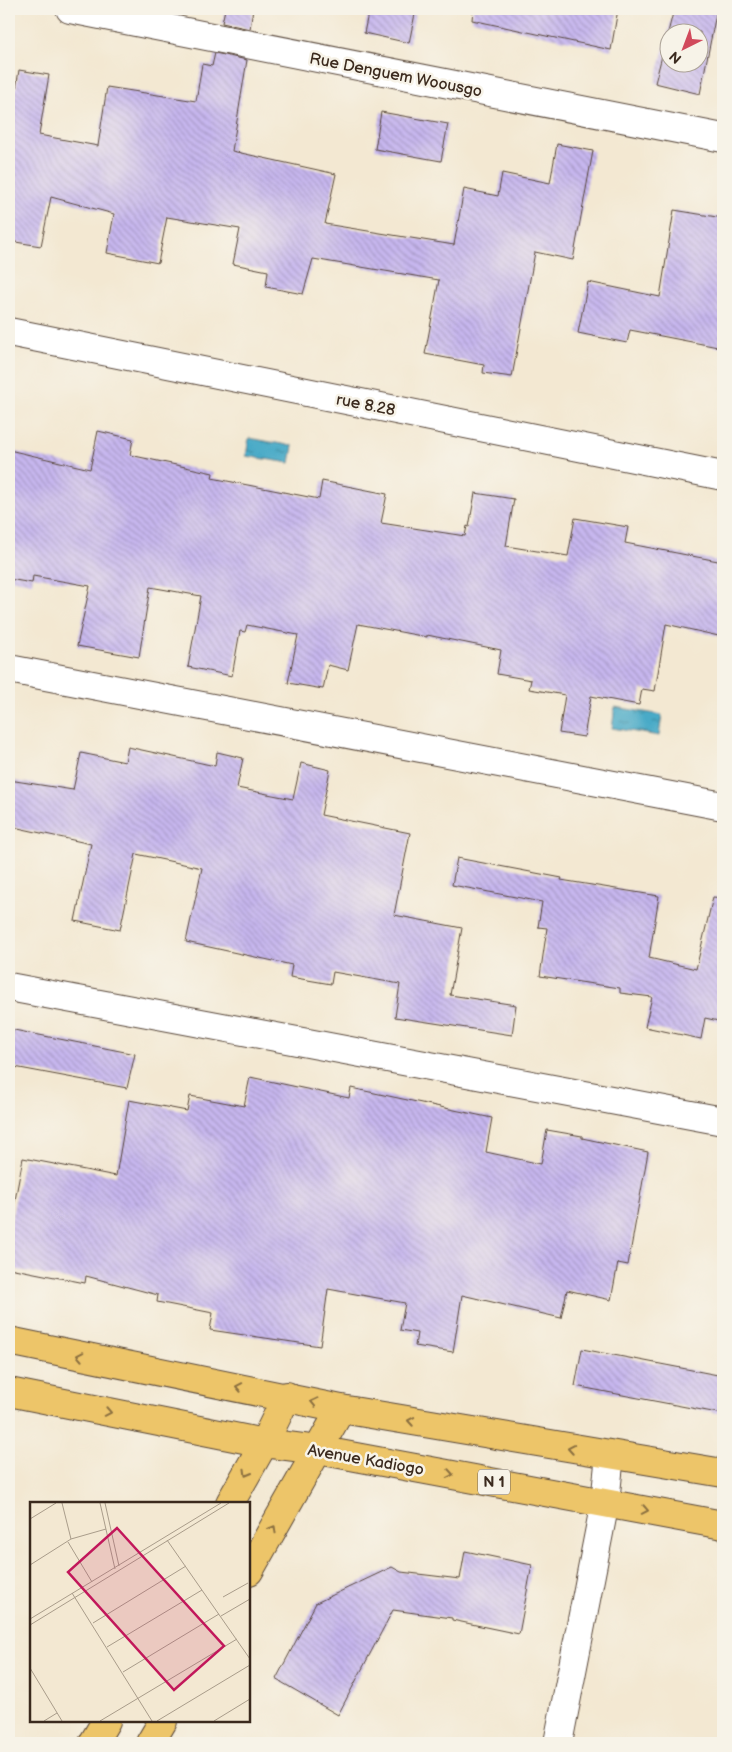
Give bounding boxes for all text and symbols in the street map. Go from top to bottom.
north arrow [660,22,710,72]
text: N [666,47,685,67]
street label: Rue Denguem Woousgo [308,49,484,102]
street label: rue 8.28 [335,390,397,420]
one-way arrow [75,1351,84,1361]
one-way arrow [235,1382,244,1393]
one-way arrow [310,1397,319,1408]
one-way arrow [104,1406,112,1416]
one-way arrow [407,1416,416,1426]
street label: Avenue Kadiogo [306,1441,425,1480]
one-way arrow [567,1444,576,1454]
one-way arrow [243,1468,253,1477]
one-way arrow [446,1469,455,1479]
road number: N 1 [478,1470,510,1494]
inset map [30,1502,250,1722]
one-way arrow [640,1504,649,1514]
one-way arrow [267,1525,277,1534]

